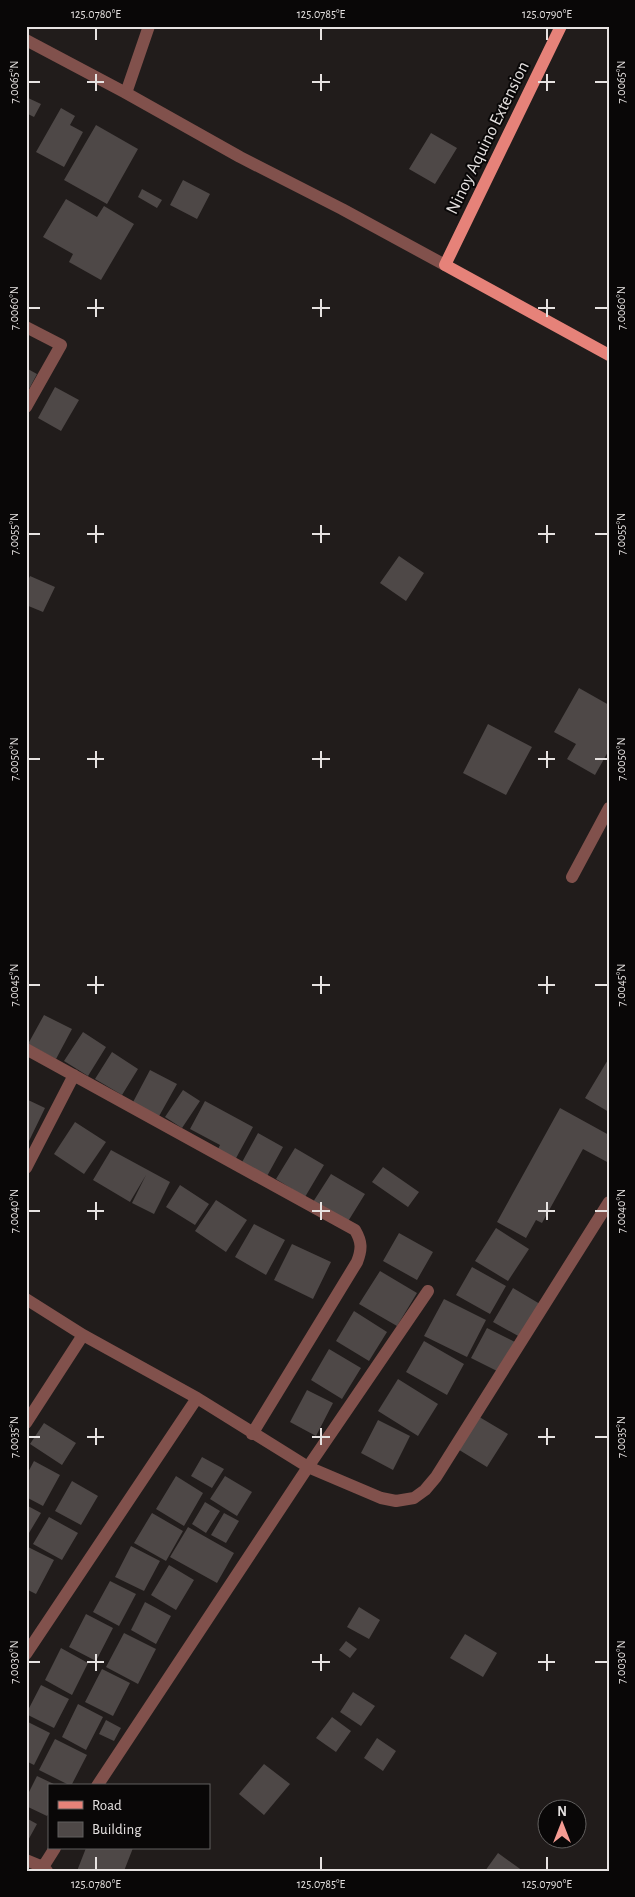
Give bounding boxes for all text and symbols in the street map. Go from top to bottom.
text: 125.0780°E [71,8,121,20]
text: 125.0785°E [297,8,346,20]
text: 125.0790°E [522,8,572,20]
street label: Ninoy Aquino Extension [443,59,533,217]
text: 7.0065°N [8,61,20,103]
text: 7.0065°N [615,61,627,103]
text: 7.0060°N [8,286,20,330]
text: 7.0060°N [615,286,627,330]
text: 7.0055°N [8,513,20,555]
text: 7.0055°N [615,513,627,555]
text: 7.0050°N [8,737,20,781]
text: 7.0050°N [615,737,627,781]
text: 7.0045°N [8,964,20,1006]
text: 7.0045°N [615,964,627,1006]
text: 7.0040°N [8,1189,20,1233]
text: 7.0040°N [615,1189,627,1233]
text: 7.0035°N [8,1416,20,1458]
text: 7.0035°N [615,1416,627,1458]
text: 7.0030°N [8,1640,20,1684]
text: 7.0030°N [615,1640,627,1684]
legend [48,1784,210,1850]
text: Road [92,1798,122,1813]
north arrow [538,1800,588,1850]
text: N [557,1805,567,1819]
text: Building [92,1822,142,1837]
text: 125.0780°E [71,1878,121,1890]
text: 125.0785°E [297,1878,346,1890]
text: 125.0790°E [522,1878,572,1890]

